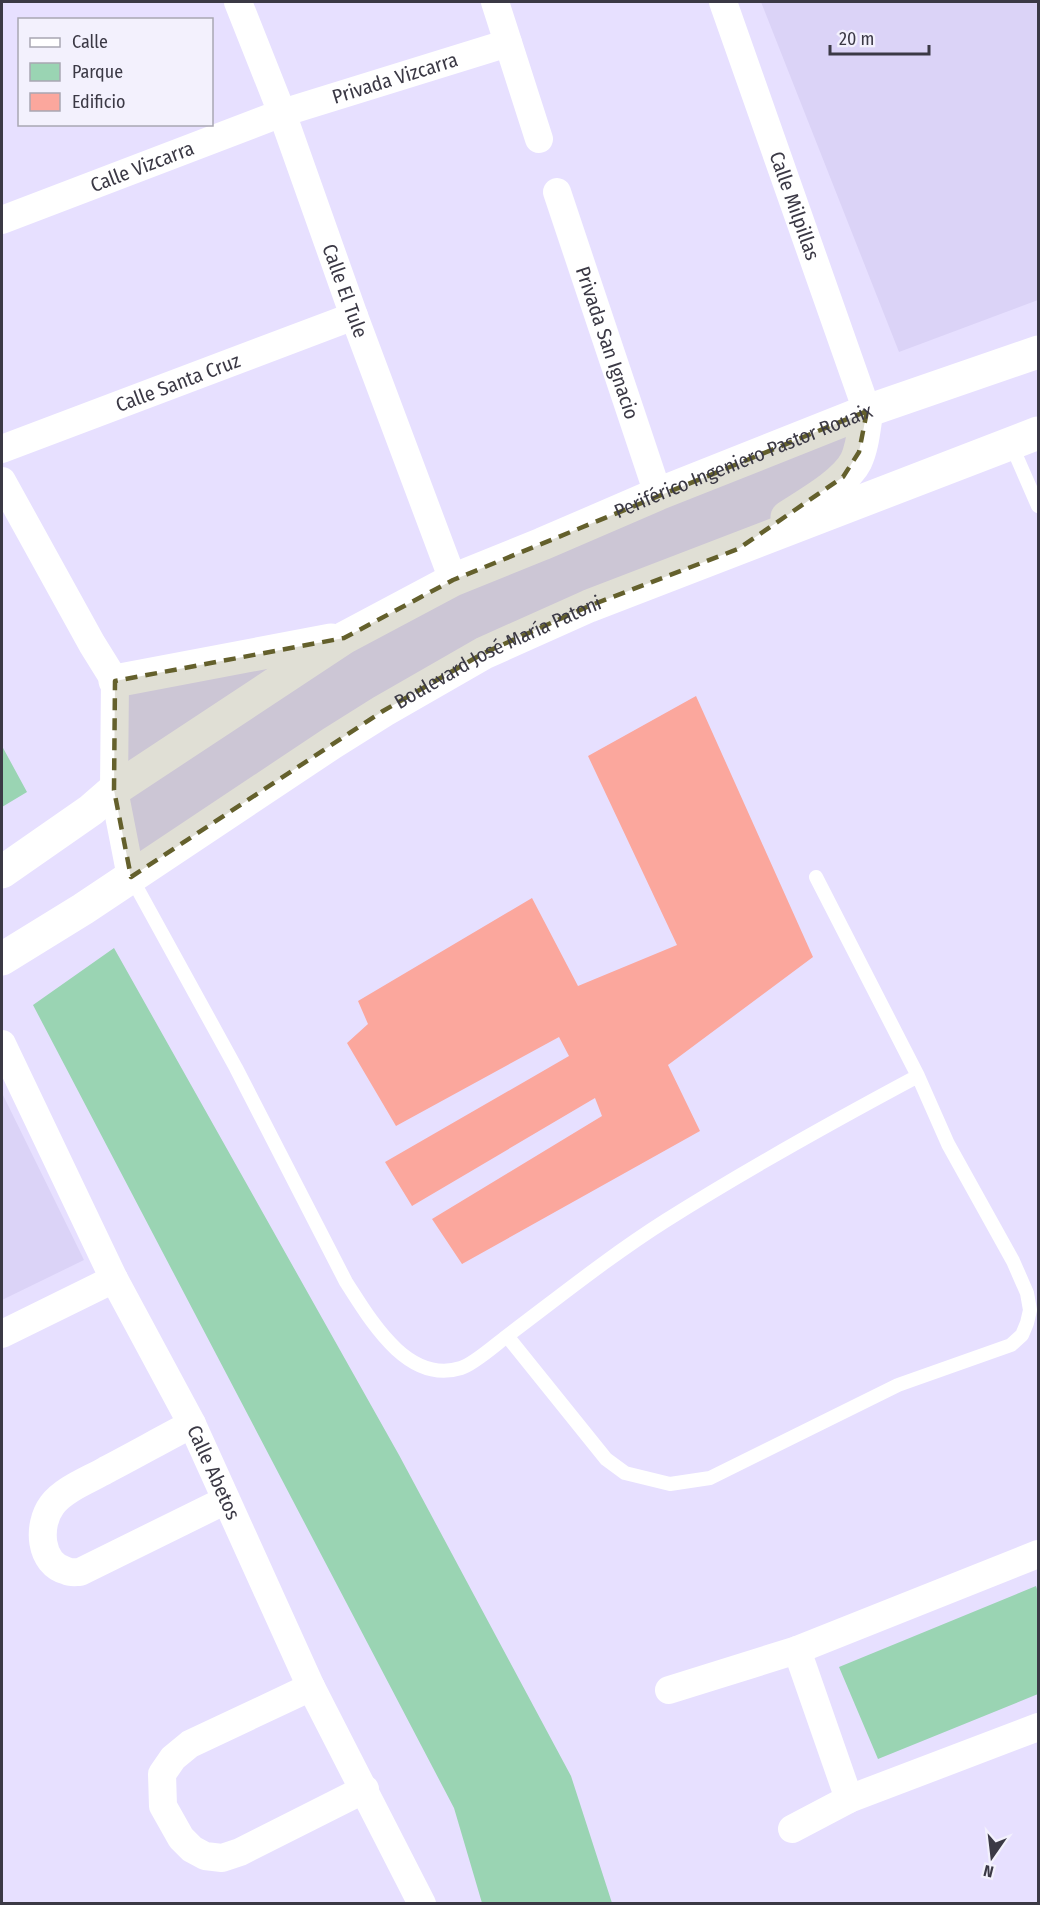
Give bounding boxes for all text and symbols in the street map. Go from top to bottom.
legend [18,18,213,126]
scale bar [830,18,929,56]
text: 20 m [839,28,874,50]
text: Calle [72,31,108,53]
street label: Privada Vizcarra [329,47,461,109]
text: Parque [72,61,123,83]
text: Edificio [72,91,125,113]
street label: Calle Vizcarra [87,136,197,197]
street label: Calle Milpillas [765,148,825,263]
street label: Calle El Tule [317,241,373,341]
street label: Privada San Ignacio [571,263,644,422]
street label: Calle Santa Cruz [112,348,244,417]
street label: Periférico Ingeniero Pastor Rouaix [610,398,876,523]
street label: Boulevard José María Patoni [390,590,605,714]
street label: Calle Abetos [182,1421,246,1523]
north arrow [962,1827,1022,1887]
text: N [982,1861,995,1881]

